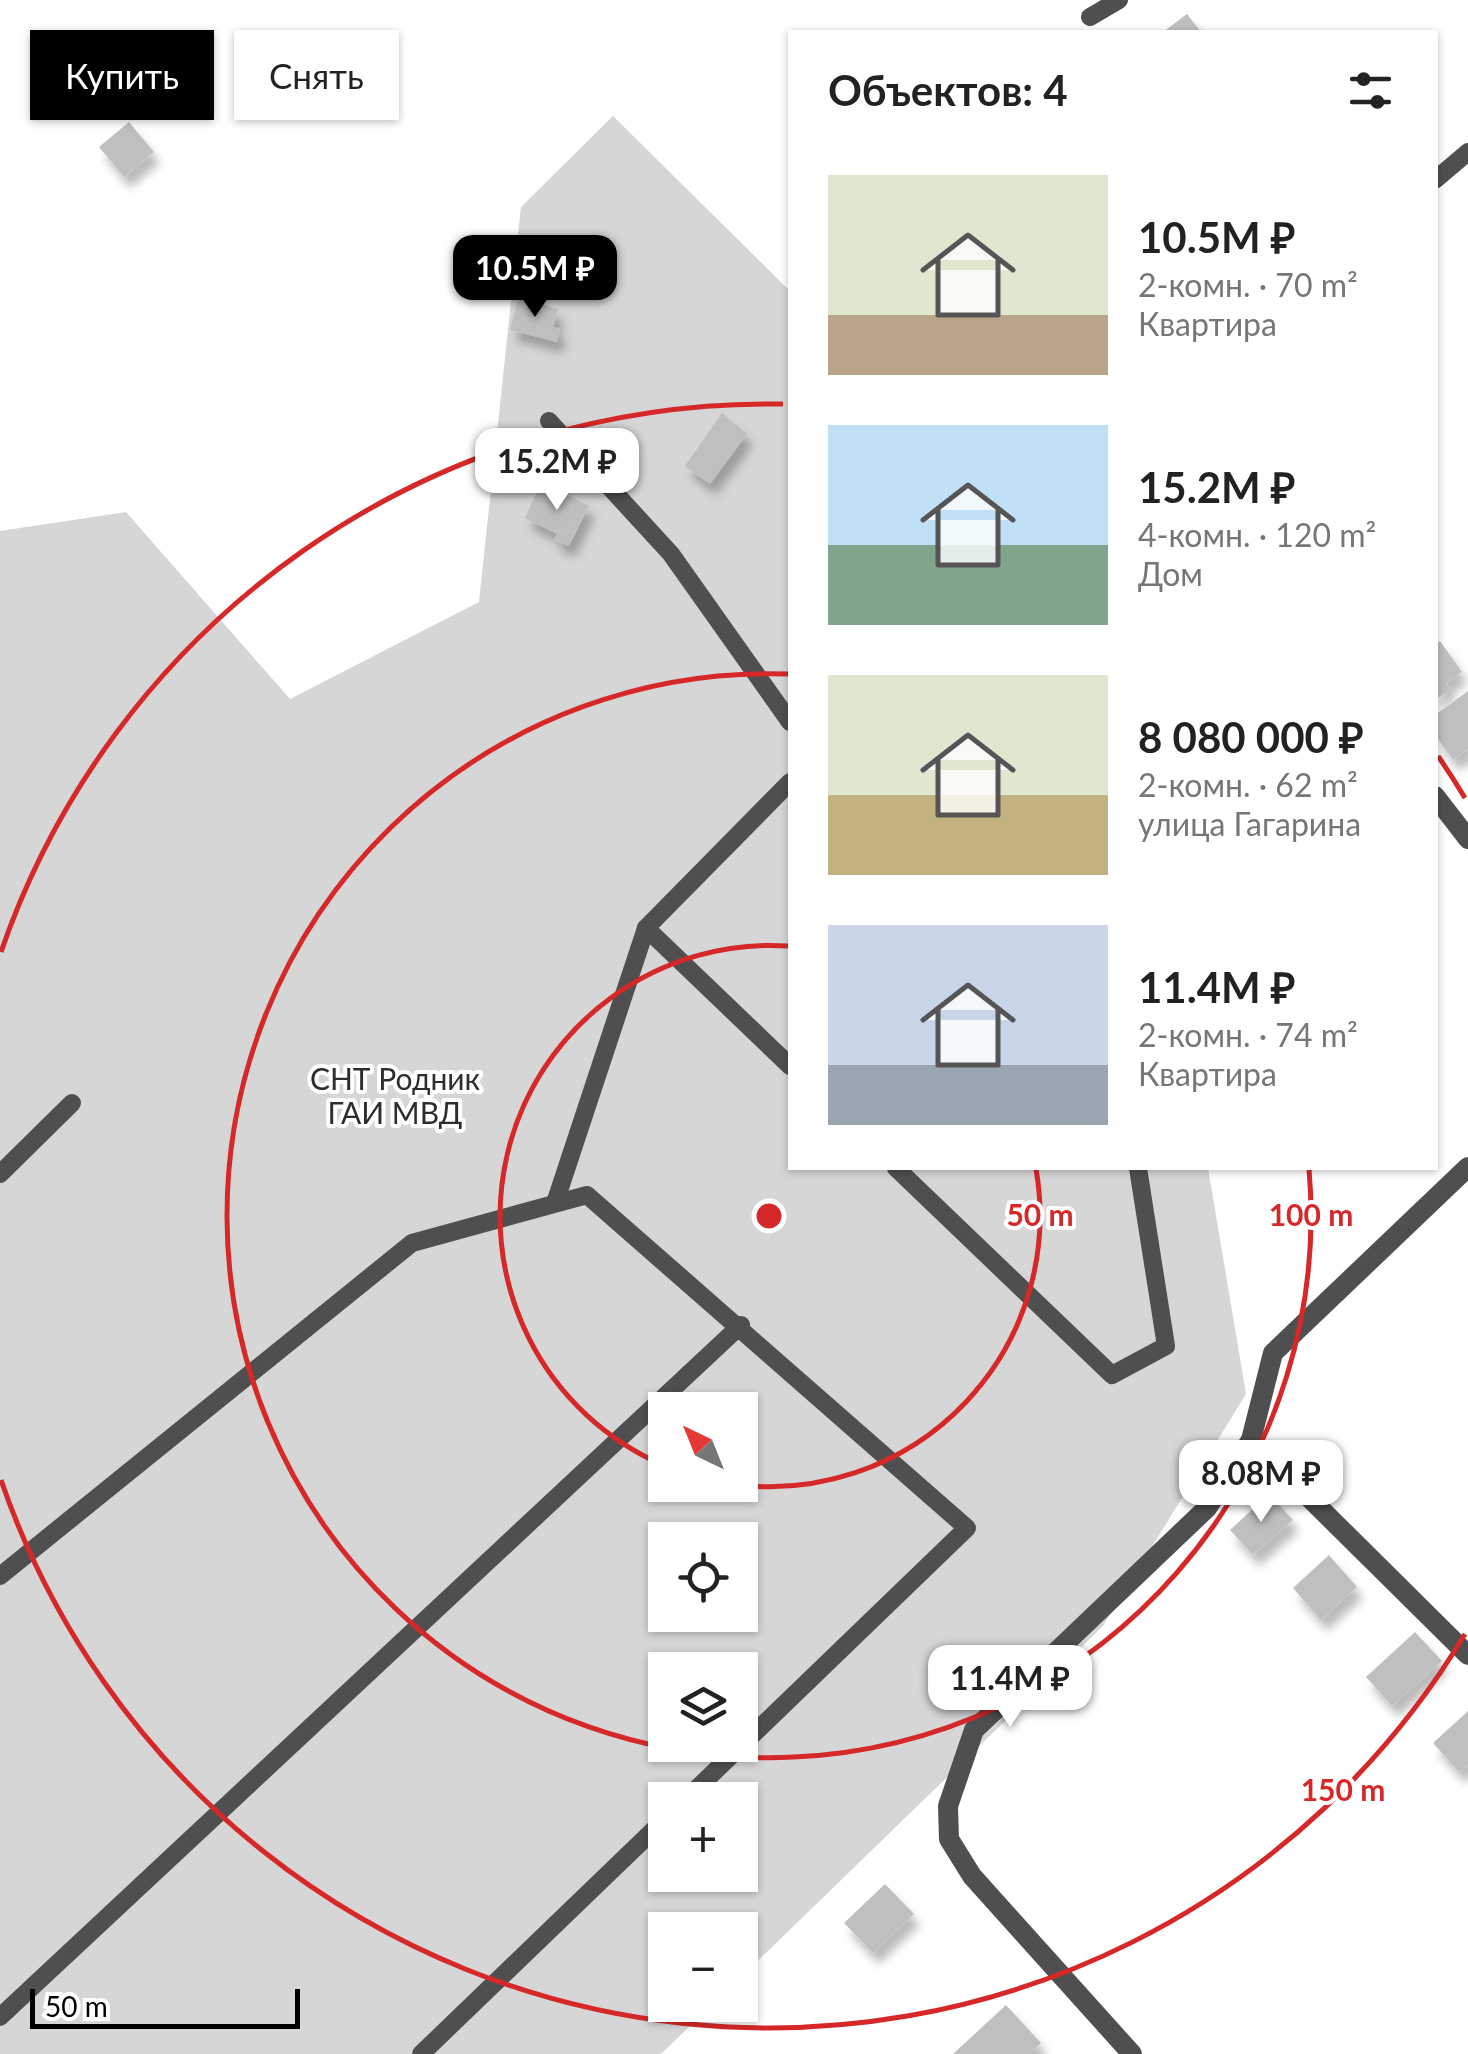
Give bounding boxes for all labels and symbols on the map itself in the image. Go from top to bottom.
pin: 10.5M ₽ [443,235,627,320]
pin: 15.2M ₽ [465,428,649,513]
park label: СНТ Родник ГАИ МВД [310,1060,481,1130]
text: 50 m [1006,1196,1074,1232]
text: 100 m [1269,1196,1353,1232]
centre of rings [751,1198,787,1234]
north arrow [648,1392,758,1502]
pin: 8.08M ₽ [1169,1440,1353,1525]
pin: 11.4M ₽ [918,1645,1102,1730]
text: 150 m [1301,1771,1385,1807]
scale bar [30,1984,300,2028]

